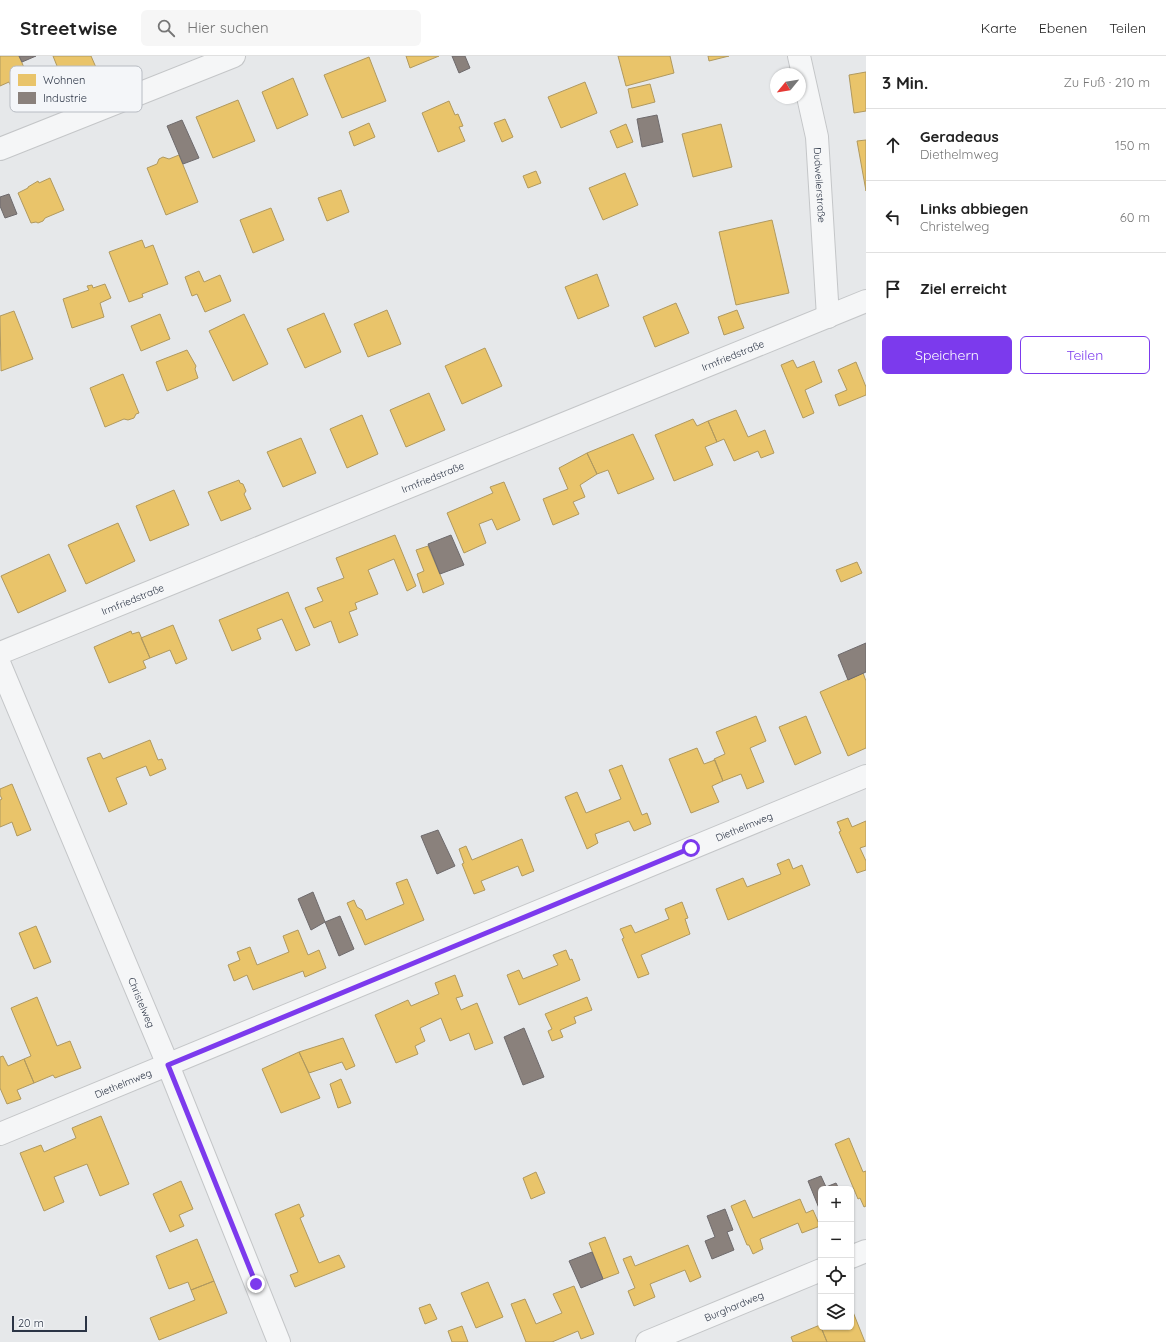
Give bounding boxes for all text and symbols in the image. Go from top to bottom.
search box [141,10,421,46]
text: Streetwise [20,16,117,40]
icon: search [155,17,177,39]
text: Hier suchen [187,18,269,37]
text: Karte [981,19,1017,37]
text: Ebenen [1039,19,1087,37]
text: Teilen [1109,19,1146,37]
legend [10,66,142,112]
north arrow [770,68,806,104]
text: 3 Min. [882,72,928,93]
text: Wohnen [43,73,85,87]
text: Zu Fuß · 210 m [1064,74,1150,90]
text: Industrie [43,91,87,105]
text: Geradeaus [920,127,999,146]
icon: ahead [882,134,904,156]
text: 150 m [1115,137,1150,153]
text: Diethelmweg [920,146,999,162]
street label: Dudweilerstraße [811,147,828,223]
text: Links abbiegen [920,199,1028,218]
icon: left [882,206,904,228]
text: 60 m [1120,209,1150,225]
text: Christelweg [920,218,989,234]
icon: arrive [882,278,904,300]
text: Ziel erreicht [920,279,1007,298]
button: Speichern [882,336,1012,374]
button: Teilen [1020,336,1150,374]
street label: Irmfriedstraße [700,337,767,374]
street label: Irmfriedstraße [400,459,466,496]
street label: Irmfriedstraße [99,581,166,618]
street label: Diethelmweg [714,809,775,844]
route start [682,839,700,857]
street label: Christelweg [125,975,158,1030]
street label: Diethelmweg [93,1066,154,1101]
map controls [818,1186,854,1330]
button: + [818,1186,854,1222]
button: − [818,1222,854,1258]
button: locate [818,1258,854,1294]
route end [247,1275,265,1293]
street label: Burghardweg [702,1288,766,1325]
button: layers [818,1294,854,1330]
scale bar [12,1314,87,1333]
text: 20 m [18,1316,44,1330]

